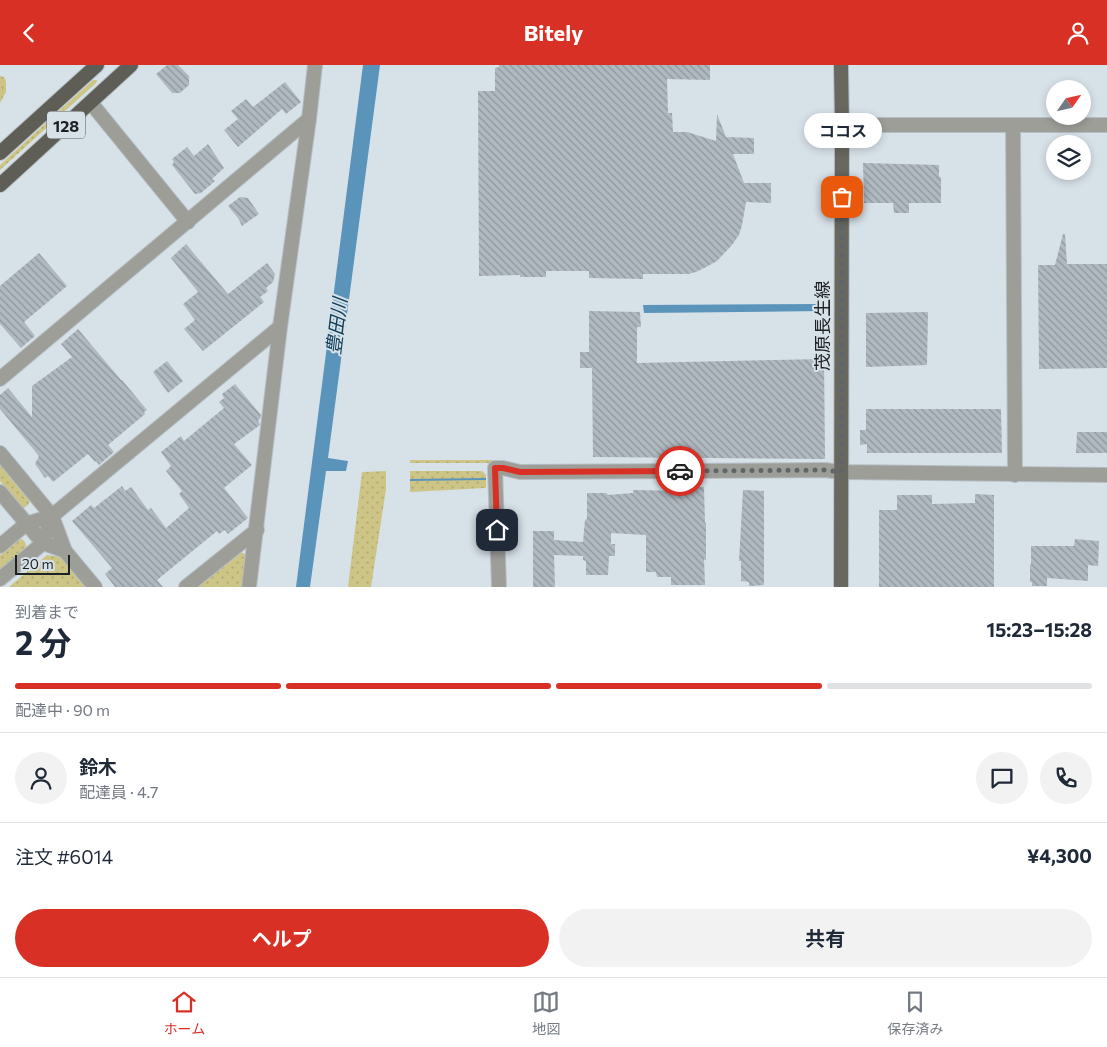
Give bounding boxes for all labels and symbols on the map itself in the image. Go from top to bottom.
north arrow [1046,80,1091,125]
road number: 128 [47,111,85,139]
callout: ココス [803,112,881,147]
pin [821,176,863,218]
street label: 茂原長生線 [811,281,833,371]
water label: 豊田川 [321,294,351,356]
courier [655,446,705,496]
pin [476,509,518,551]
scale bar [15,552,70,575]

